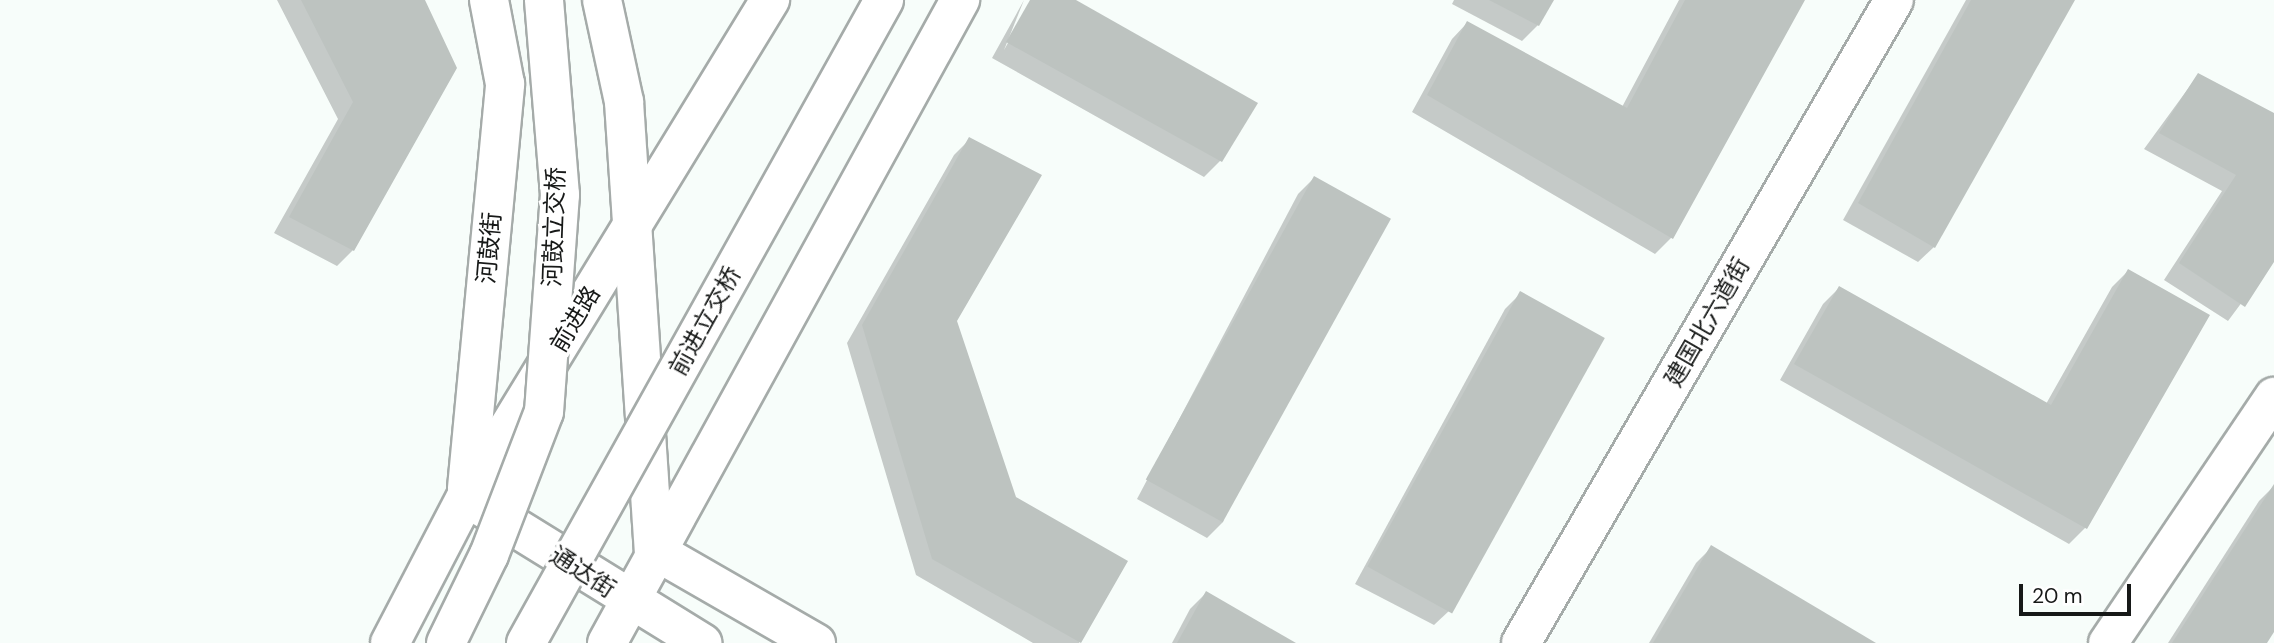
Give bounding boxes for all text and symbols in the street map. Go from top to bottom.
street label: 河鼓立交桥 [538,167,570,287]
street label: 河鼓街 [472,211,506,285]
street label: 建国北六道街 [1659,252,1755,392]
street label: 前进立交桥 [663,262,747,380]
street label: 前进路 [544,281,606,357]
street label: 通达街 [545,540,621,604]
scale bar [2022,570,2134,614]
text: 20 m [2032,582,2083,610]

